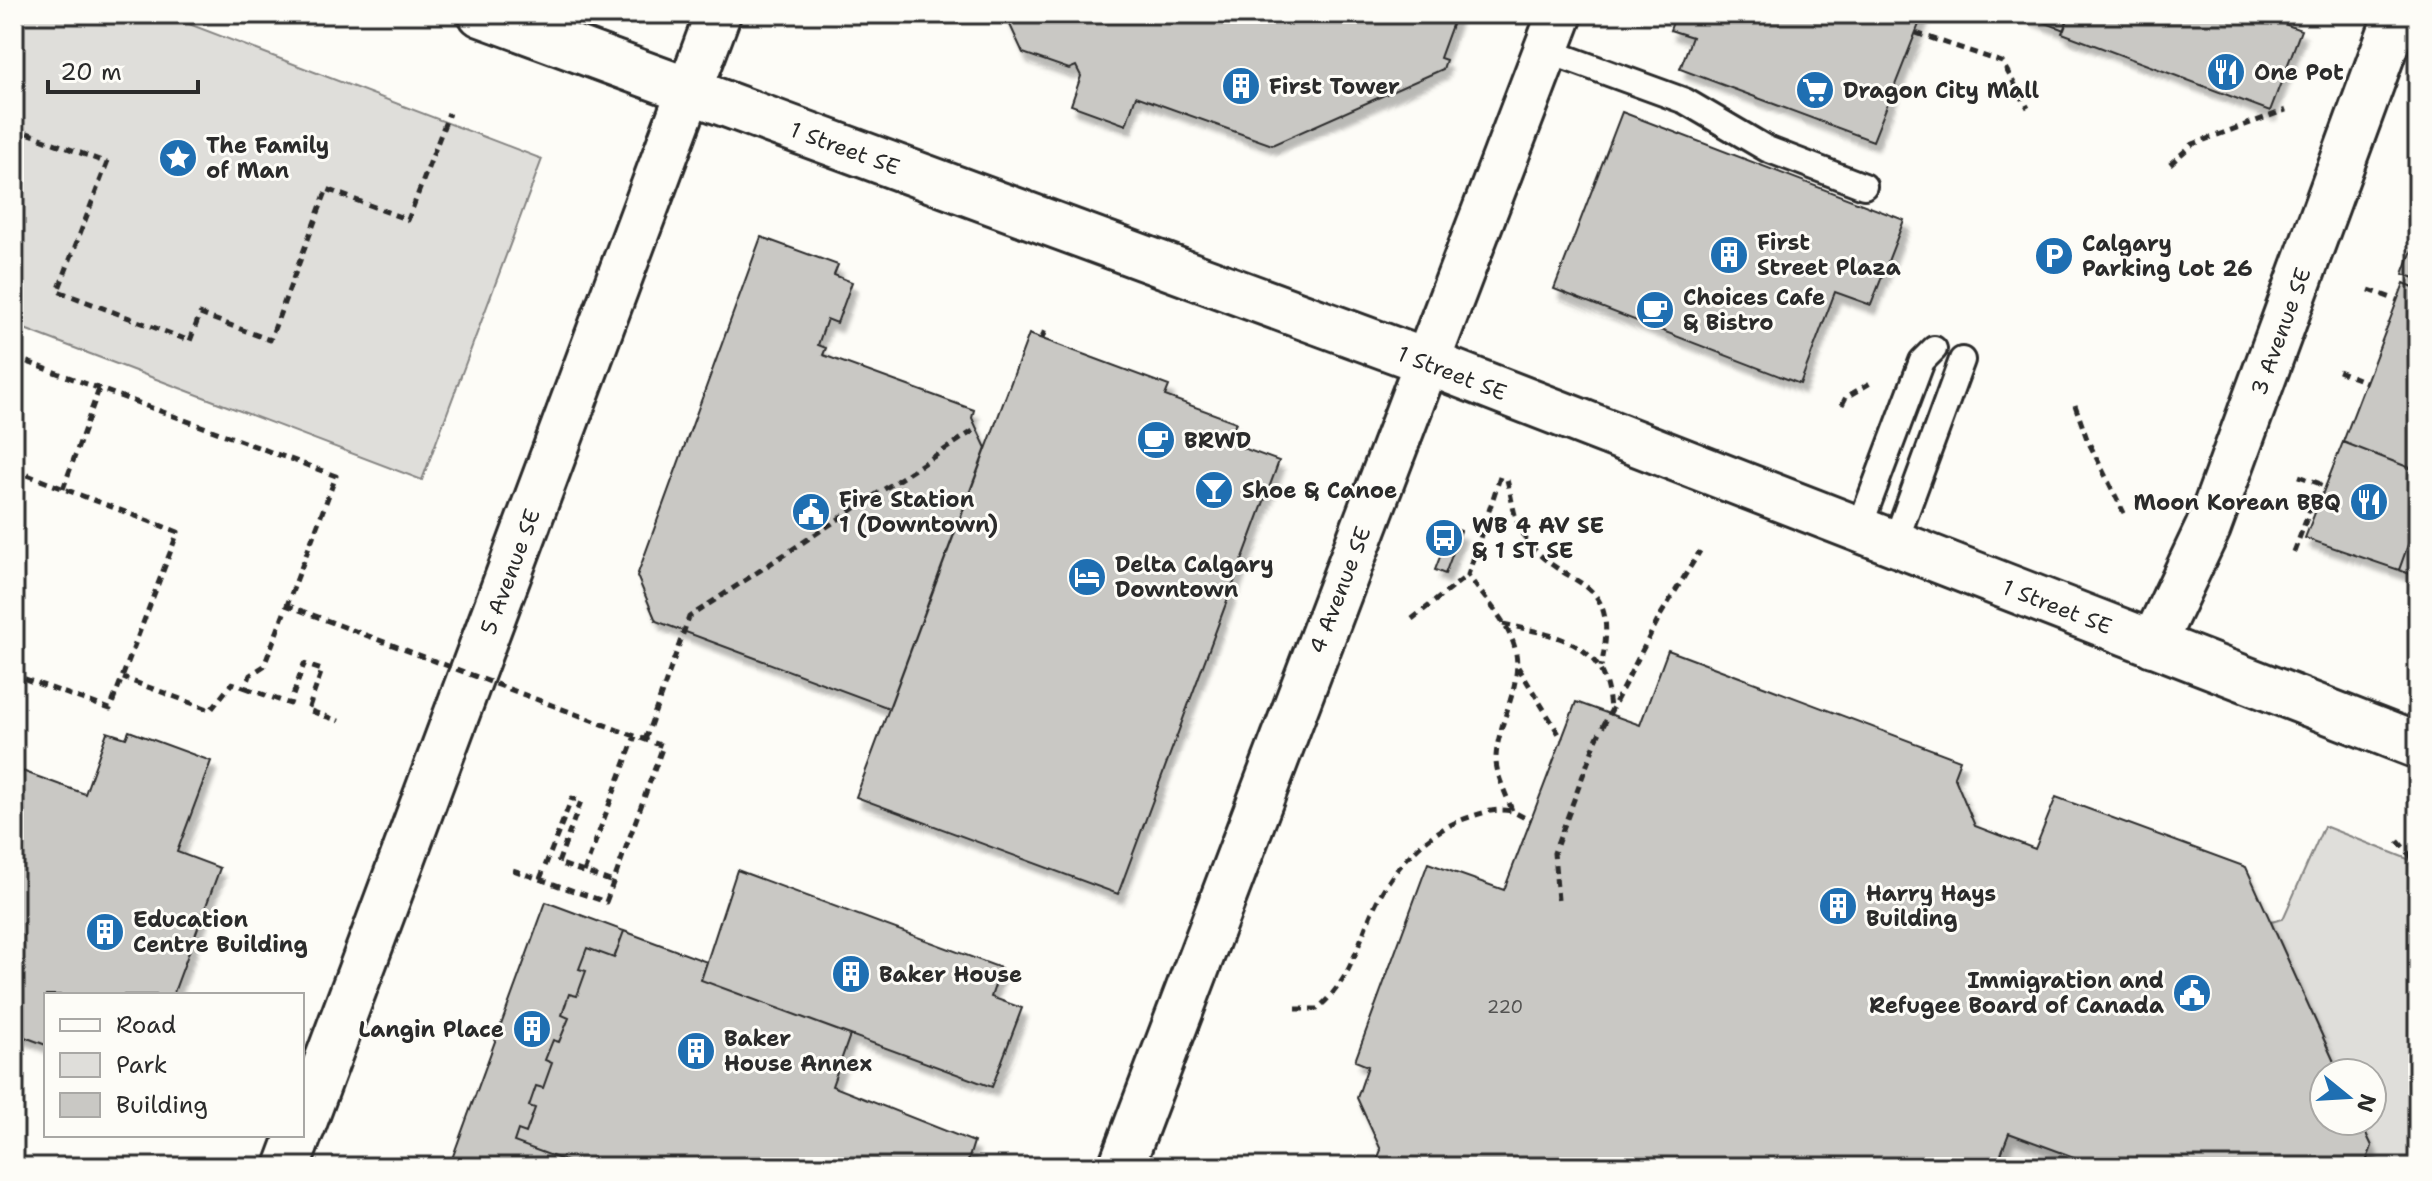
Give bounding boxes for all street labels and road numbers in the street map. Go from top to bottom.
street label: 1 Street SE [786,115,904,181]
street label: 3 Avenue SE [2244,263,2317,399]
street label: 1 Street SE [1393,339,1511,407]
street label: 5 Avenue SE [473,505,546,638]
street label: 4 Avenue SE [1302,522,1378,658]
street label: 1 Street SE [1999,572,2116,641]

